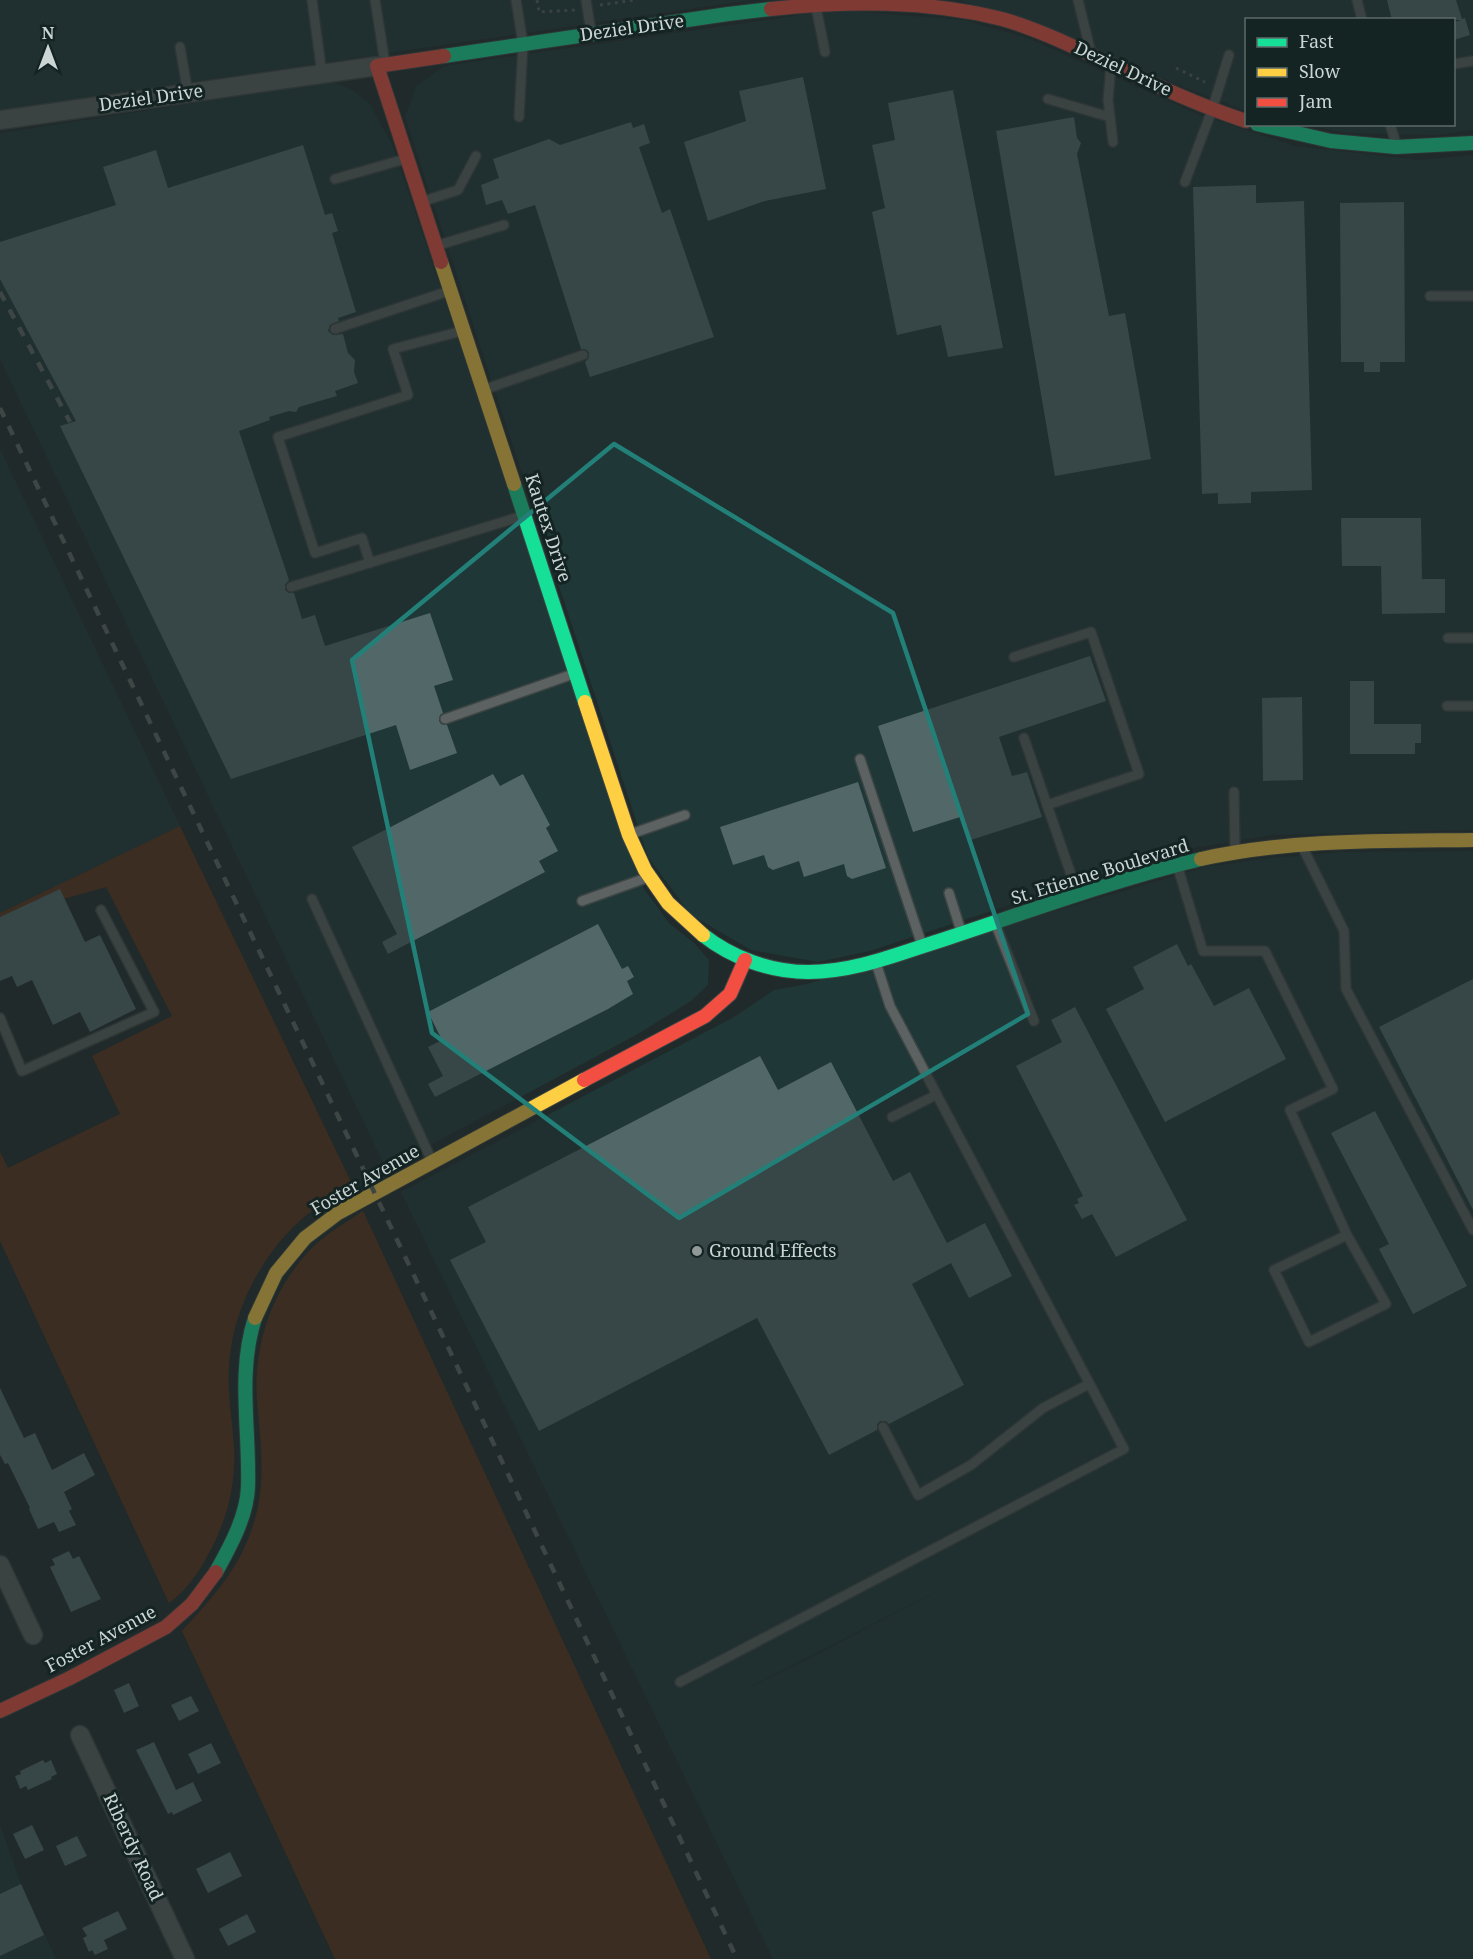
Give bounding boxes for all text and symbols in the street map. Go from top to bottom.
street label: Deziel Drive [578,8,685,46]
north arrow [18,18,78,78]
legend [1245,18,1455,126]
text: N [42,22,55,44]
text: Fast [1299,29,1334,53]
street label: Deziel Drive [1071,35,1176,101]
text: Slow [1299,59,1341,83]
street label: Deziel Drive [97,78,204,116]
text: Jam [1298,89,1333,113]
street label: Kautex Drive [520,470,578,585]
street label: St. Etienne Boulevard [1008,833,1192,910]
street label: Foster Avenue [306,1138,423,1220]
place label: Ground Effects [709,1238,836,1262]
marker: Ground Effects [690,1244,704,1258]
street label: Foster Avenue [41,1599,160,1677]
street label: Riberdy Road [99,1789,169,1904]

